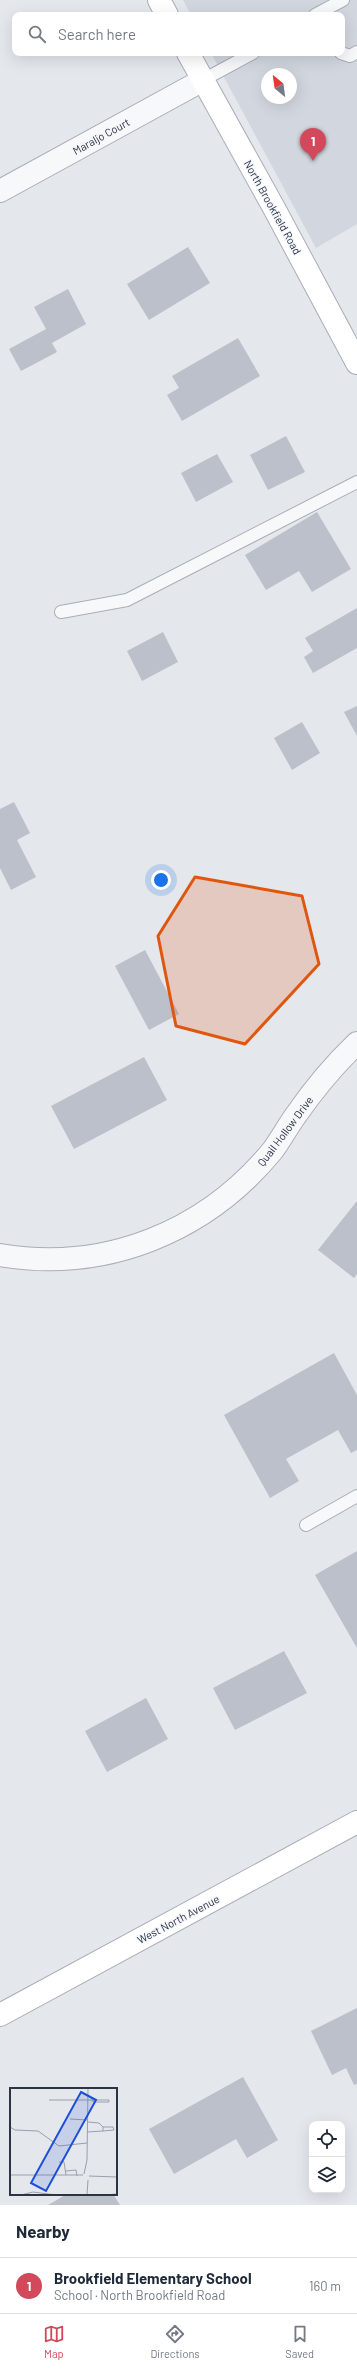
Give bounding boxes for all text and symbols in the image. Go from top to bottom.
search box [12,12,345,56]
icon: search [26,23,48,45]
text: Search here [58,25,136,43]
north arrow [261,68,297,104]
street label: Maraljo Court [70,115,132,157]
pin: 1 [300,128,326,161]
street label: North Brookfield Road [242,158,304,256]
your location [151,870,171,890]
street label: Quail Hollow Drive [255,1093,316,1168]
street label: West North Avenue [135,1892,221,1946]
inset map [10,2088,117,2195]
map controls [309,2121,345,2193]
button: locate [309,2121,345,2157]
button: layers [309,2157,345,2193]
text: Nearby [16,2221,70,2241]
text: Brookfield Elementary School [54,2269,252,2287]
text: 1 [27,2278,31,2294]
text: 160 m [309,2278,341,2294]
text: School · North Brookfield Road [54,2287,225,2303]
tab: Map [43,2323,65,2360]
tab: Directions [150,2323,200,2360]
tab: Saved [285,2323,314,2360]

